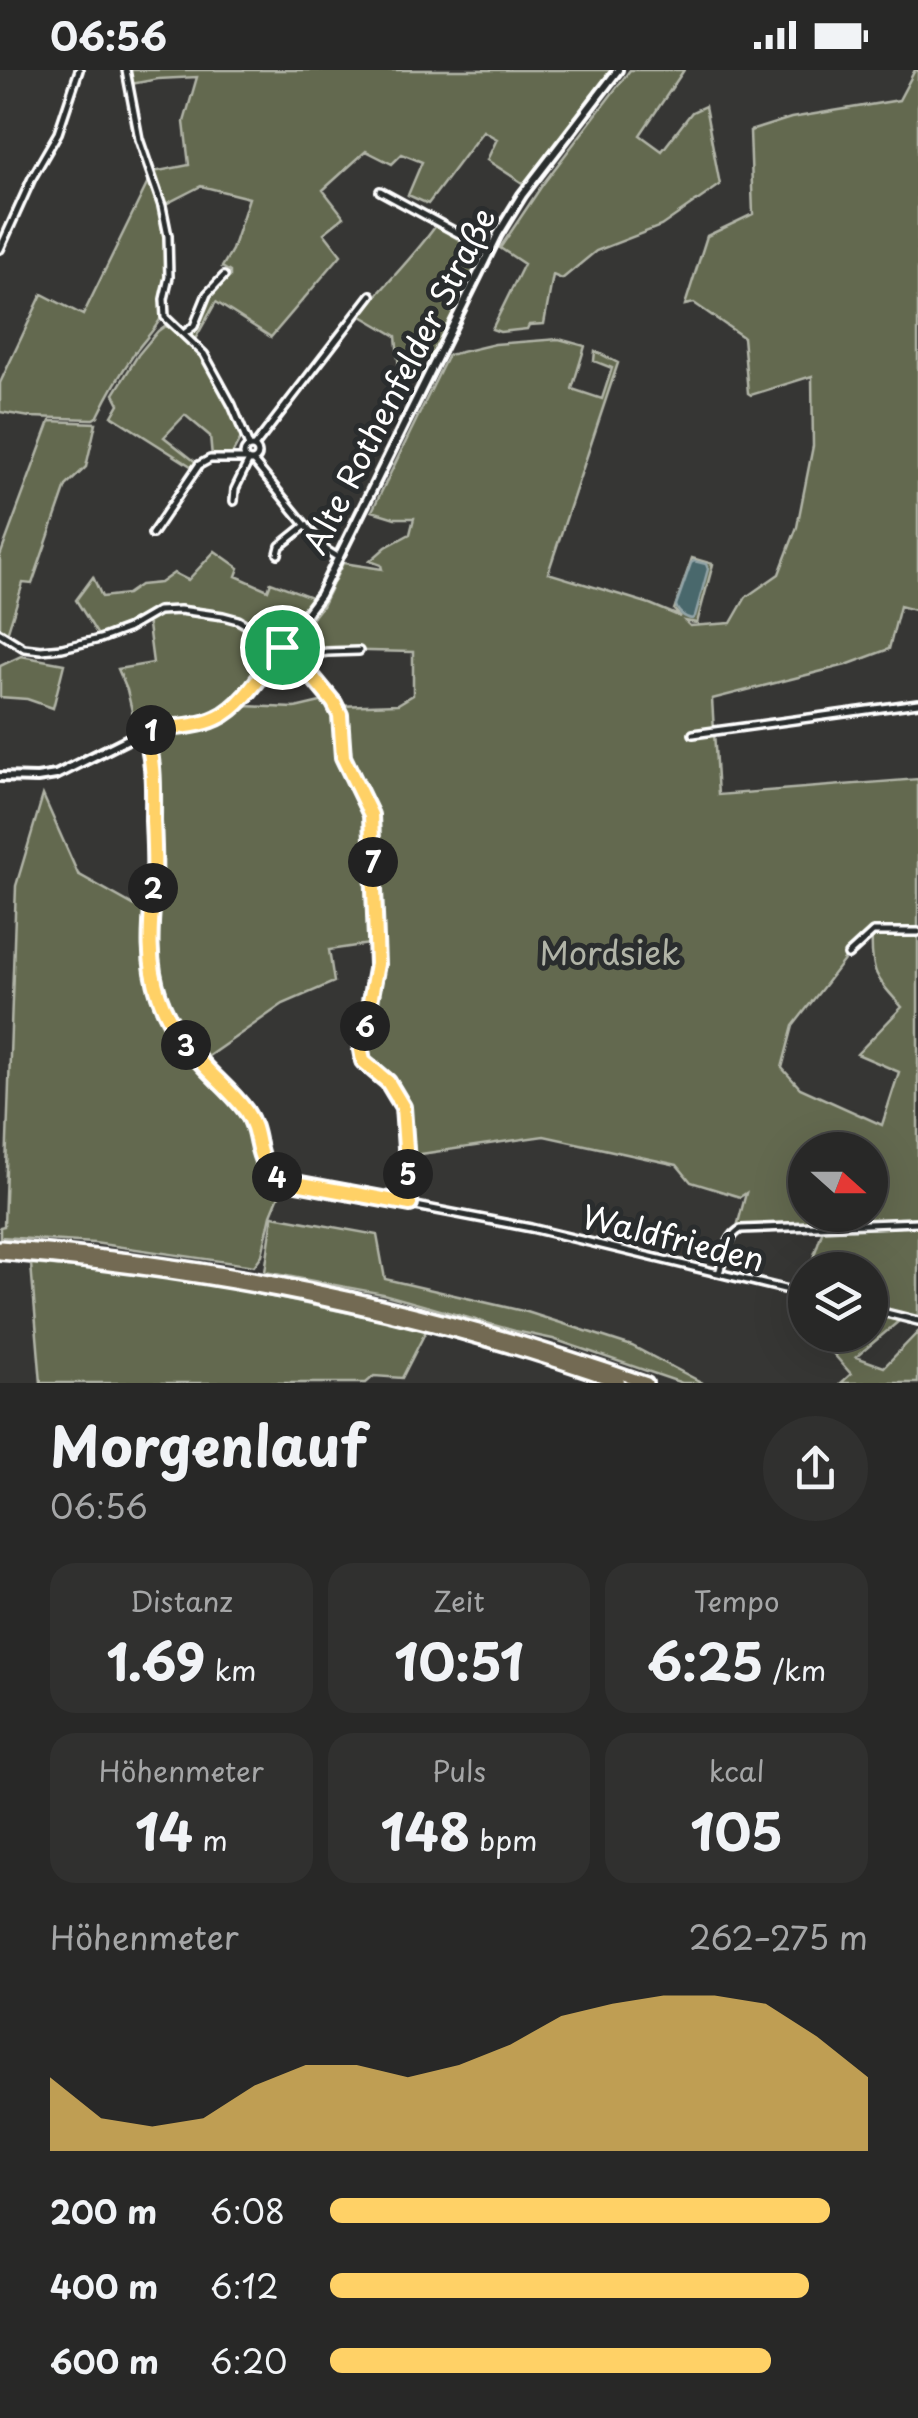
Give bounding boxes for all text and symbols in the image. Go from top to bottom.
text: 06:56 [50,7,167,64]
street label: Alte Rothenfelder Straße [290,198,507,562]
pin [240,605,325,690]
icon: arrive [255,620,310,675]
pin: 1 [126,705,176,755]
text: 1 [144,708,158,751]
pin: 7 [348,837,398,887]
text: 7 [365,840,381,883]
pin: 2 [128,863,178,913]
text: 2 [143,866,163,909]
park label: Mordsiek [540,928,680,976]
pin: 6 [340,1001,390,1051]
text: 6 [355,1004,375,1047]
pin: 3 [161,1020,211,1070]
text: 3 [177,1023,195,1066]
north arrow [788,1132,888,1232]
map controls [788,1132,888,1352]
pin: 5 [383,1149,433,1199]
pin: 4 [252,1152,302,1202]
text: 5 [399,1152,417,1195]
text: 4 [267,1155,287,1198]
street label: Waldfrieden [577,1191,770,1283]
button: layers [788,1252,888,1352]
text: Morgenlauf [50,1403,367,1486]
button: share [763,1416,868,1521]
text: 06:56 [50,1482,148,1530]
text: Distanz [130,1579,233,1622]
text: Zeit [433,1579,485,1622]
text: Tempo [694,1579,779,1622]
text: 1.69 [106,1622,205,1698]
text: 10:51 [394,1622,524,1698]
text: 6:25 [647,1622,764,1698]
text: km [205,1648,257,1691]
text: /km [764,1648,826,1691]
text: Höhenmeter [99,1749,264,1792]
text: Puls [432,1749,486,1792]
text: kcal [709,1749,765,1792]
text: 14 [135,1792,193,1868]
text: 148 [380,1792,470,1868]
text: 105 [690,1792,783,1868]
text: m [193,1818,228,1861]
text: bpm [470,1818,538,1861]
text: Höhenmeter [50,1913,239,1961]
text: 262–275 m [689,1913,868,1961]
text: 200 m [50,2187,157,2235]
text: 6:08 [210,2187,285,2235]
text: 400 m [50,2262,158,2310]
text: 6:12 [210,2262,279,2310]
text: 600 m [50,2337,159,2385]
text: 6:20 [210,2337,287,2385]

